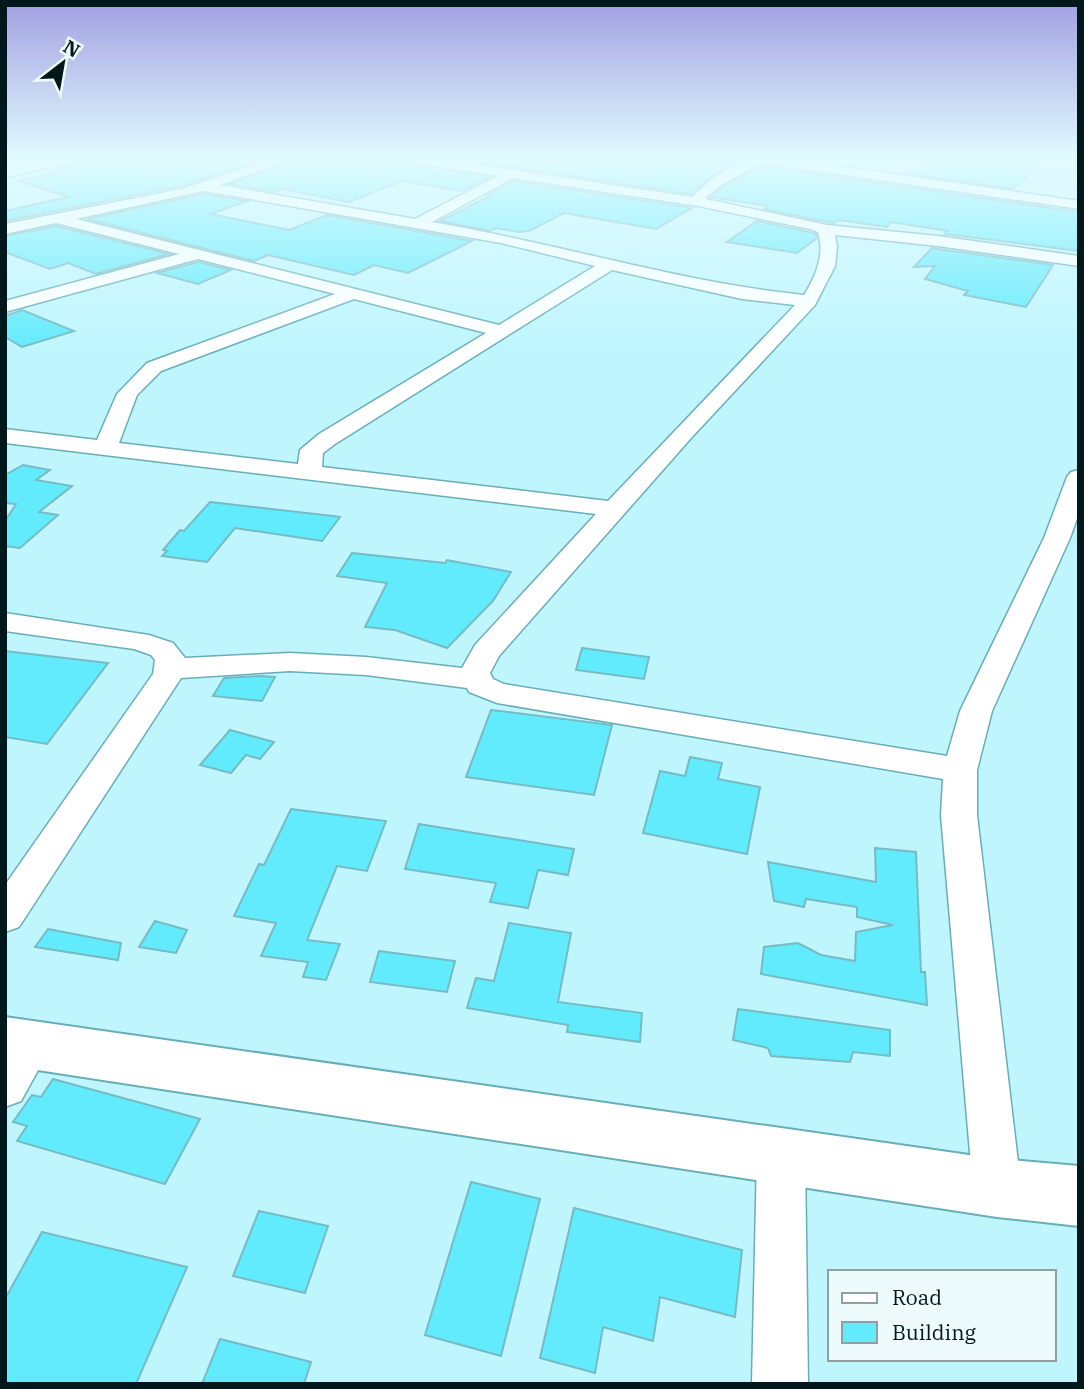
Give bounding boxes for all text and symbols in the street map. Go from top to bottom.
north arrow [28,28,98,98]
text: N [59,34,84,63]
legend [828,1270,1056,1361]
text: Road [892,1283,942,1311]
text: Building [892,1318,977,1346]

